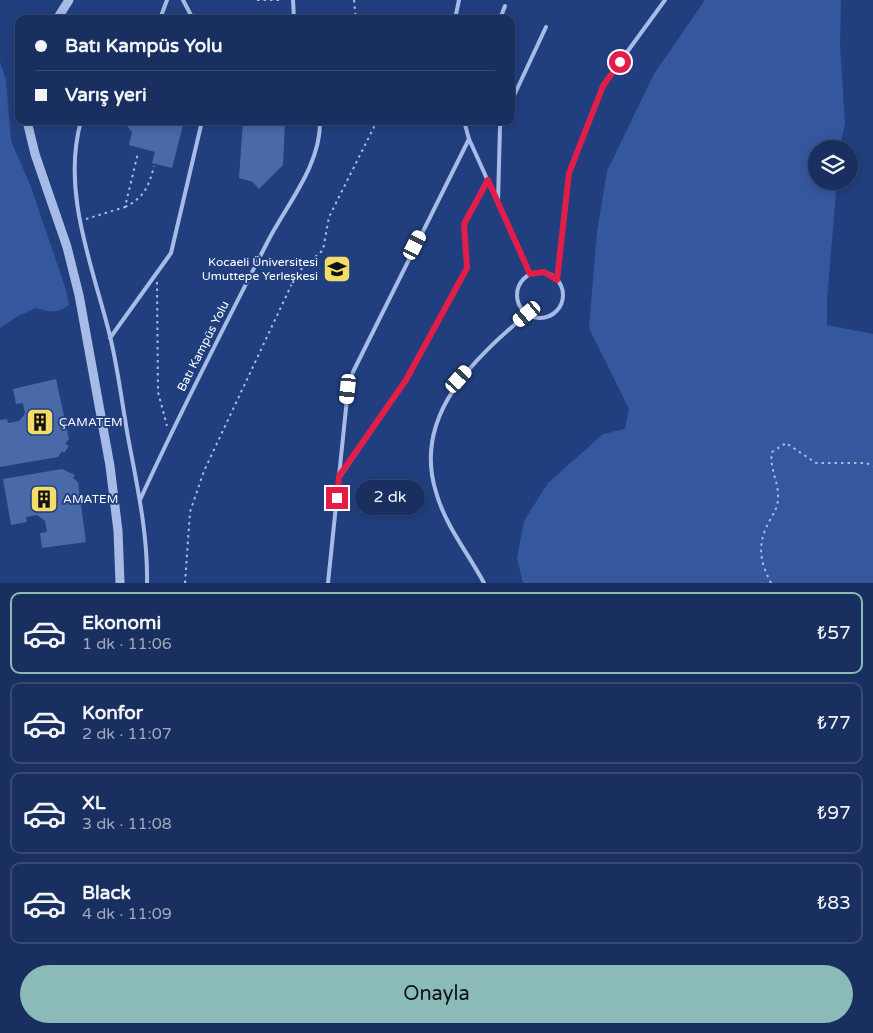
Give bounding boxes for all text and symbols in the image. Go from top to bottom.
text: Batı Kampüs Yolu [65,35,223,57]
route start [609,51,631,73]
text: Varış yeri [65,84,147,106]
map controls [808,140,858,190]
button: layers [808,140,858,190]
car [401,228,428,262]
school or university icon: Kocaeli Üniversitesi Umuttepe Yerleşkesi [322,254,352,284]
place label: Kocaeli Üniversitesi Umuttepe Yerleşkesi [202,255,318,283]
street label: Batı Kampüs Yolu [174,298,232,394]
car [510,299,543,329]
car [443,363,474,395]
car [338,373,357,405]
building icon: ÇAMATEM [25,407,55,437]
place label: ÇAMATEM [59,415,123,429]
callout: 2 dk [354,480,424,516]
building icon: AMATEM [29,484,59,514]
route end [326,487,348,509]
text: 2 dk [373,487,407,507]
place label: AMATEM [63,492,118,506]
icon: car [22,611,67,656]
text: Ekonomi [82,612,161,634]
text: ₺57 [817,622,851,644]
text: 1 dk · 11:06 [82,634,172,654]
icon: car [22,701,67,746]
text: Konfor [82,702,143,724]
text: ₺77 [817,712,851,734]
text: 2 dk · 11:07 [82,724,172,744]
icon: car [22,791,67,836]
text: XL [82,792,106,814]
text: ₺97 [817,802,851,824]
text: 3 dk · 11:08 [82,814,172,834]
icon: car [22,881,67,926]
text: Black [82,882,131,904]
text: ₺83 [817,892,851,914]
text: 4 dk · 11:09 [82,904,172,924]
button: Onayla [20,965,853,1023]

